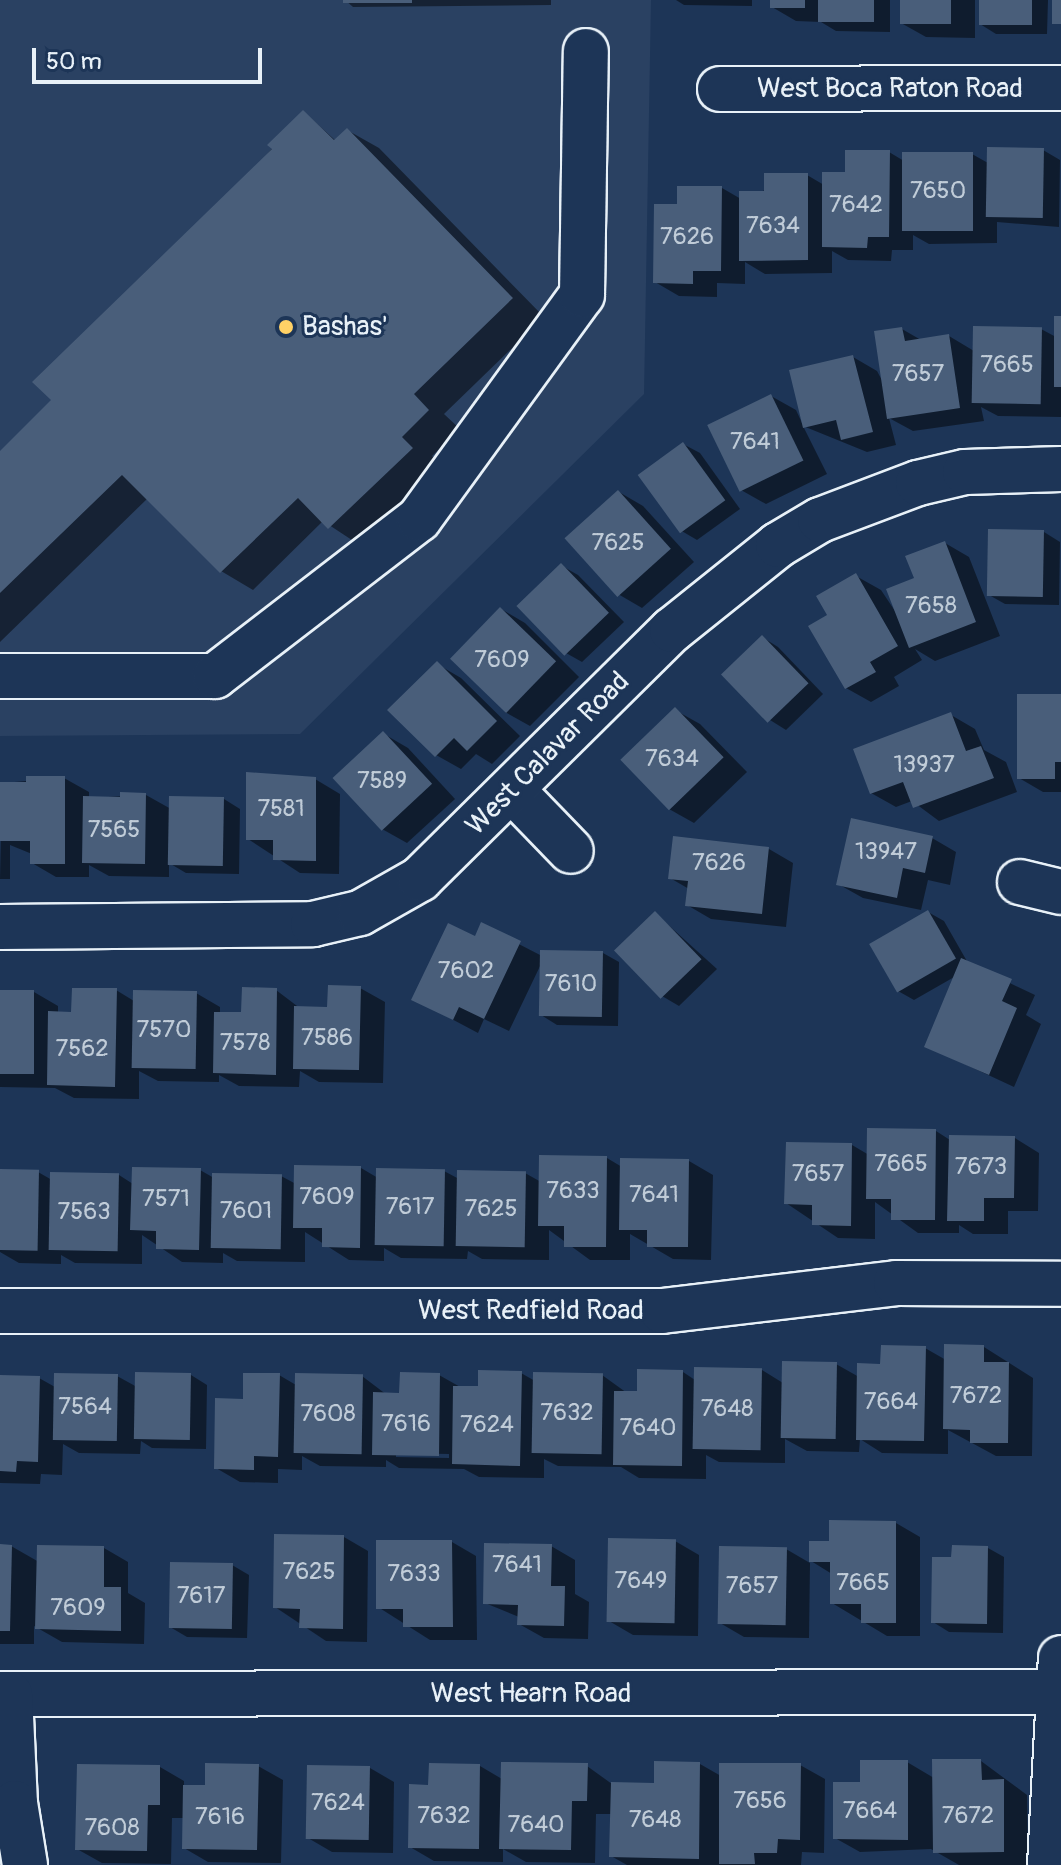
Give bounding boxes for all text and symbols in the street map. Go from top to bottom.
scale bar [36,32,266,82]
text: 50 m [46,47,102,76]
street label: West Boca Raton Road [757,72,1023,106]
house number: 7650 [910,177,966,205]
house number: 7642 [829,191,883,219]
house number: 7634 [746,212,800,240]
house number: 7626 [660,223,714,251]
place label: Bashas' [302,310,388,344]
marker: Bashas' [277,318,295,336]
house number: 7665 [980,351,1034,379]
house number: 7657 [892,360,944,388]
house number: 7641 [730,428,780,456]
house number: 7625 [591,529,645,557]
house number: 7658 [905,592,957,620]
house number: 7609 [474,646,530,674]
street label: West Calavar Road [459,665,637,843]
house number: 7634 [645,745,699,773]
house number: 13937 [893,751,955,779]
house number: 7589 [357,767,407,795]
house number: 7581 [257,795,305,823]
house number: 7565 [88,816,140,844]
house number: 13947 [855,838,917,866]
house number: 7626 [692,849,746,877]
house number: 7602 [438,957,494,985]
house number: 7610 [545,970,597,998]
house number: 7570 [137,1016,191,1044]
house number: 7586 [301,1024,353,1052]
house number: 7578 [220,1029,270,1057]
house number: 7562 [55,1035,109,1063]
house number: 7665 [874,1150,928,1178]
house number: 7673 [955,1153,1007,1181]
house number: 7657 [792,1160,844,1188]
house number: 7633 [546,1177,600,1205]
house number: 7641 [629,1181,679,1209]
house number: 7609 [299,1183,355,1211]
house number: 7571 [142,1185,190,1213]
house number: 7617 [386,1193,434,1221]
house number: 7625 [464,1195,518,1223]
house number: 7601 [220,1197,272,1225]
house number: 7563 [57,1198,111,1226]
street label: West Redfield Road [418,1294,644,1328]
house number: 7672 [950,1382,1002,1410]
house number: 7664 [864,1388,918,1416]
house number: 7564 [58,1393,112,1421]
house number: 7648 [701,1395,753,1423]
house number: 7632 [540,1399,594,1427]
house number: 7608 [300,1400,356,1428]
house number: 7616 [381,1410,431,1438]
house number: 7624 [460,1411,514,1439]
house number: 7640 [620,1414,676,1442]
house number: 7641 [492,1551,542,1579]
house number: 7625 [282,1558,336,1586]
house number: 7633 [387,1560,441,1588]
house number: 7649 [615,1567,667,1595]
house number: 7665 [836,1569,890,1597]
house number: 7657 [726,1572,778,1600]
house number: 7617 [177,1582,225,1610]
house number: 7609 [50,1594,106,1622]
street label: West Hearn Road [431,1677,631,1711]
house number: 7656 [733,1787,787,1815]
house number: 7624 [311,1789,365,1817]
house number: 7664 [843,1797,897,1825]
house number: 7632 [417,1802,471,1830]
house number: 7672 [942,1802,994,1830]
house number: 7616 [195,1803,245,1831]
house number: 7648 [629,1806,681,1834]
house number: 7640 [508,1811,564,1839]
house number: 7608 [84,1814,140,1842]

